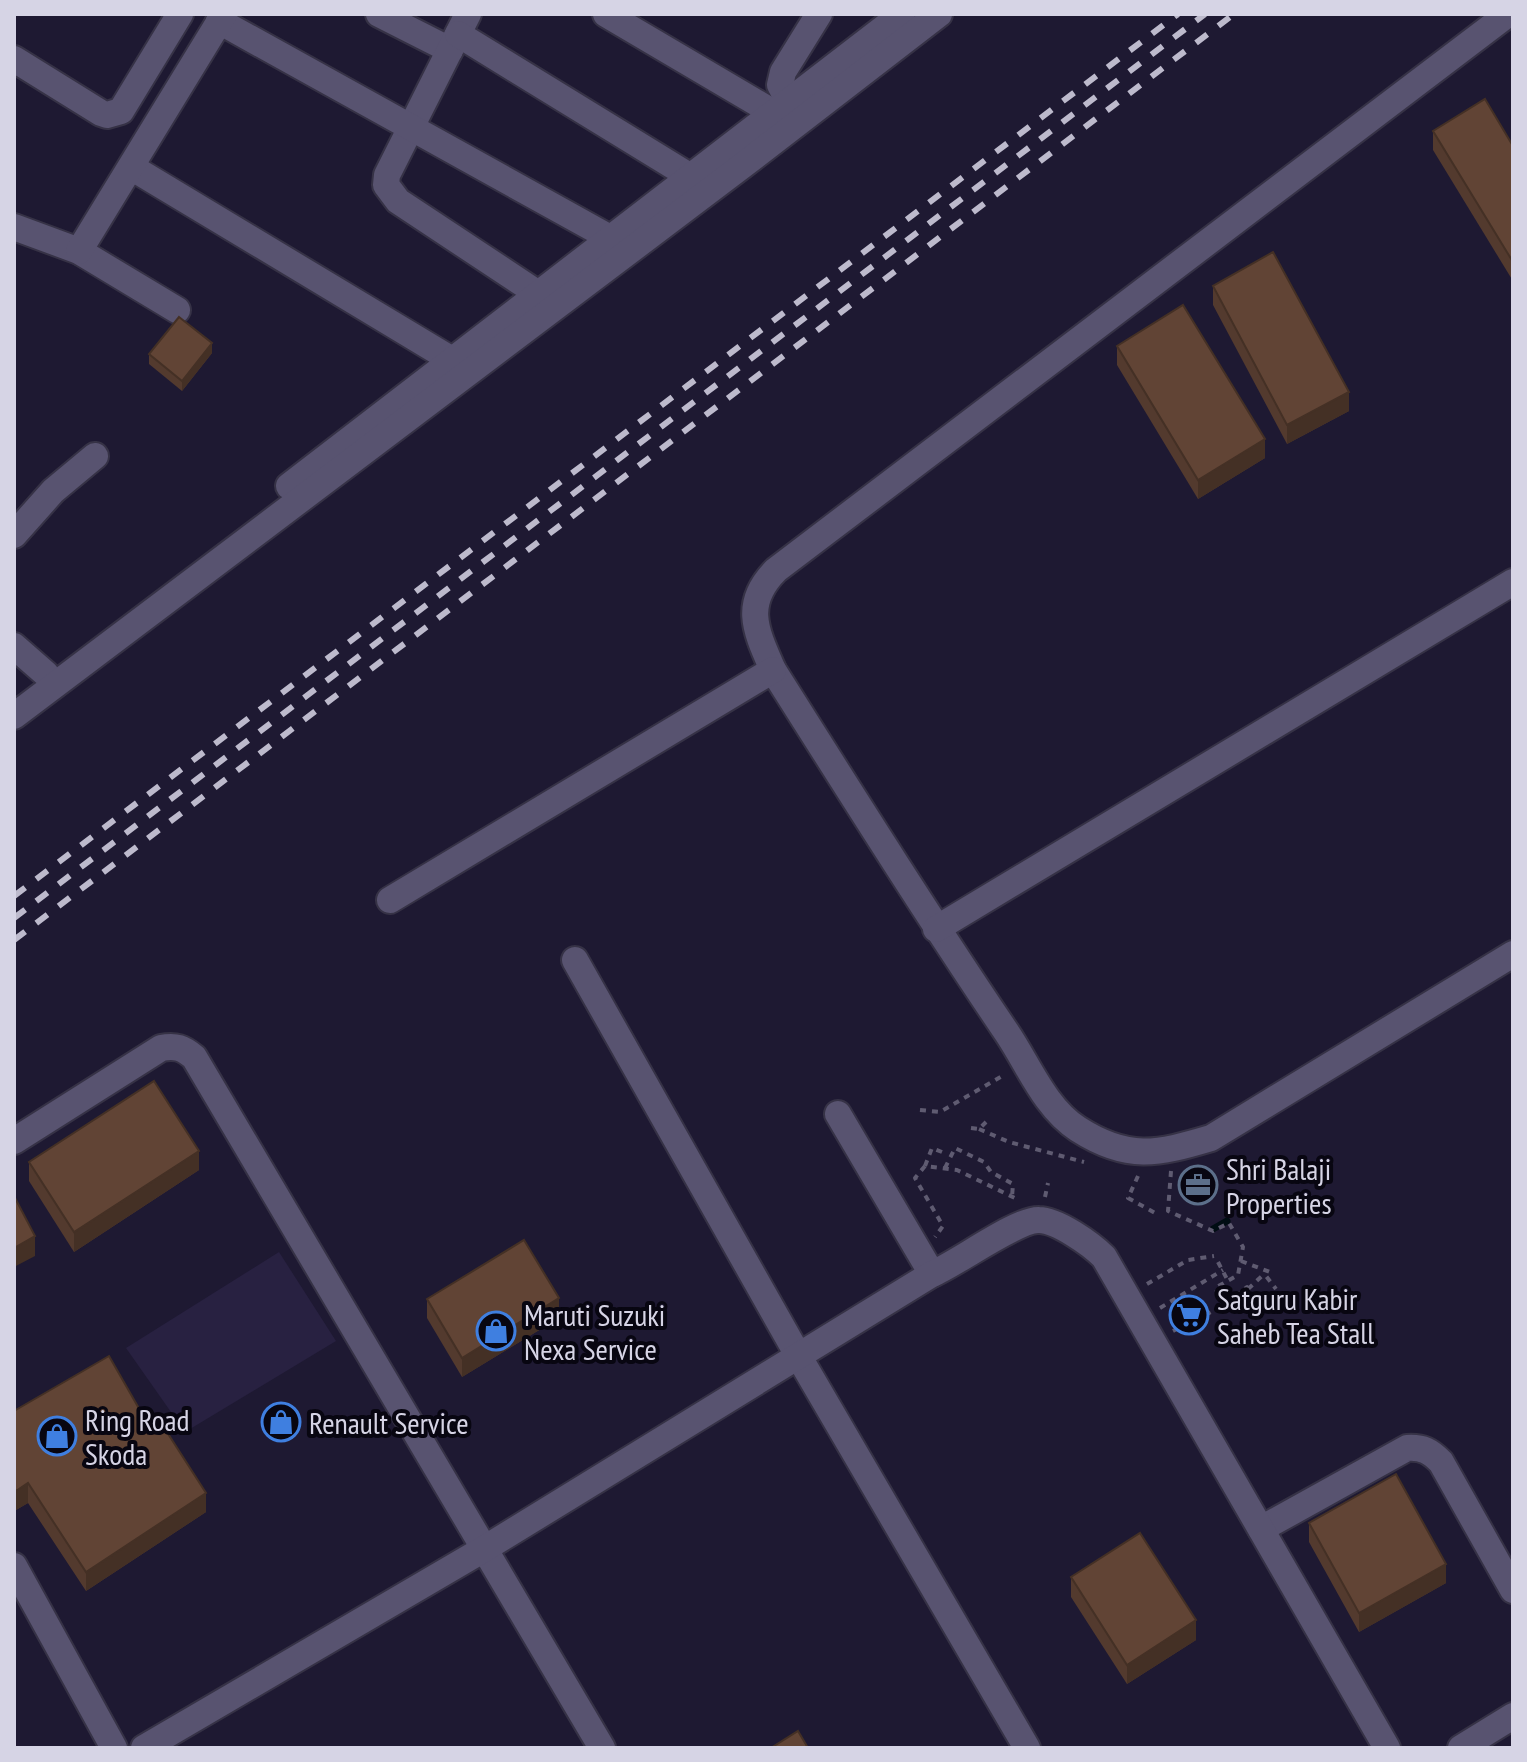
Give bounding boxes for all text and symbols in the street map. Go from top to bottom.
place label: Shri Balaji Properties [1226,1149,1332,1222]
office icon: Shri Balaji Properties [1177,1164,1219,1206]
place label: Satguru Kabir Saheb Tea Stall [1217,1279,1374,1352]
supermarket icon: Satguru Kabir Saheb Tea Stall [1168,1294,1210,1336]
place label: Maruti Suzuki Nexa Service [524,1295,665,1368]
shop icon: Maruti Suzuki Nexa Service [475,1310,517,1352]
place label: Ring Road Skoda [85,1400,190,1473]
shop icon: Renault Service [260,1401,302,1443]
place label: Renault Service [309,1403,469,1442]
shop icon: Ring Road Skoda [36,1415,78,1457]

